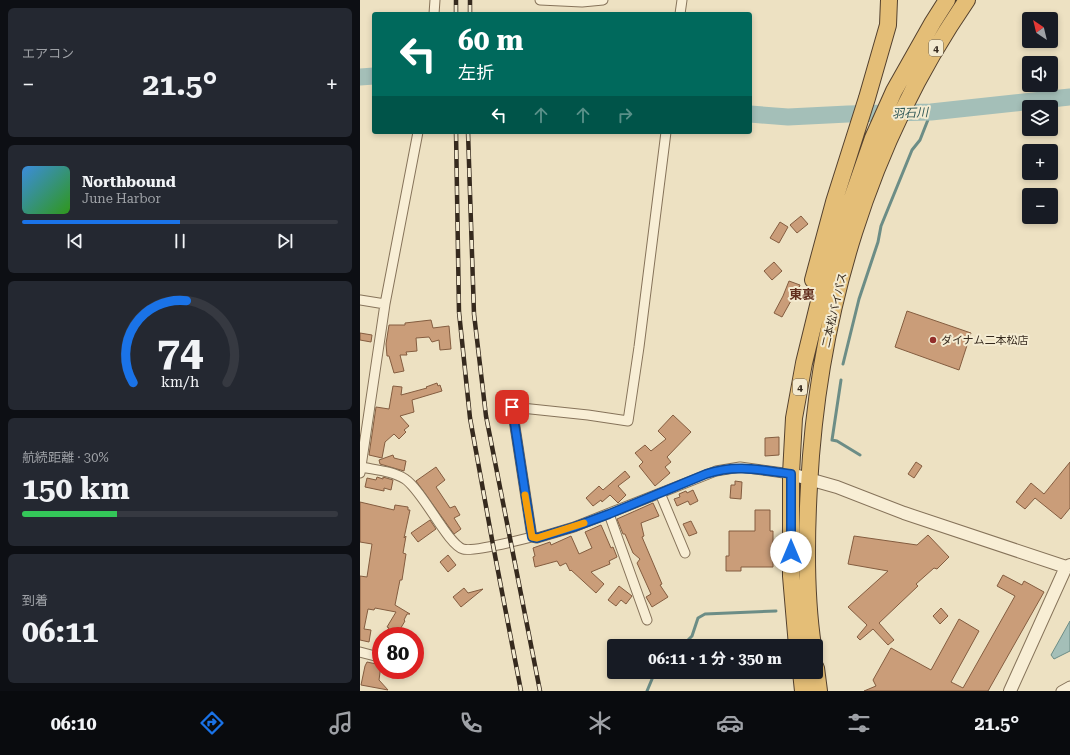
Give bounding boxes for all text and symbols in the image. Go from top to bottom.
north arrow [1022,12,1058,48]
map controls [1022,12,1058,224]
text: 60 m [458,24,523,57]
icon: left [392,28,444,80]
road number: 4 [929,40,943,56]
text: エアコン [22,46,74,61]
button: sound [1022,56,1058,92]
text: 左折 [458,62,494,83]
text: 21.5° [143,67,217,102]
text: − [22,72,34,97]
text: + [326,72,338,97]
button: layers [1022,100,1058,136]
icon: left [488,104,510,126]
icon: ahead [530,104,552,126]
icon: ahead [572,104,594,126]
icon: right [614,104,636,126]
water label: 羽石川 [892,105,930,121]
button: + [1022,144,1058,180]
text: Northbound [82,173,176,191]
button: − [1022,188,1058,224]
text: June Harbor [82,191,161,206]
icon: previous [64,230,86,252]
icon: pause [169,230,191,252]
icon: next [274,230,296,252]
street label: 二本松バイパス [820,271,849,349]
district label: 東裏 [789,287,815,302]
text: 74 [157,327,203,376]
place label: ダイナム二本松店 [941,334,1028,347]
marker: ダイナム二本松店 [928,335,938,345]
text: km/h [161,374,199,390]
road number: 4 [793,379,807,395]
pin [495,390,529,424]
icon: arrive [501,396,523,418]
text: 航続距離 · 30% [22,450,109,465]
text: 150 km [22,471,130,506]
position arrow [770,531,812,573]
text: 到着 [22,593,48,608]
text: 06:11 [22,614,99,649]
speed limit sign: 80 [372,627,424,679]
text: 06:11 · 1 分 · 350 m [648,650,782,668]
icon: directions [198,709,226,737]
icon: music [327,709,355,737]
icon: phone [457,709,485,737]
icon: climate [586,709,614,737]
icon: car [716,709,744,737]
icon: filters [845,709,873,737]
text: 06:10 [51,713,97,734]
text: 21.5° [974,713,1019,734]

